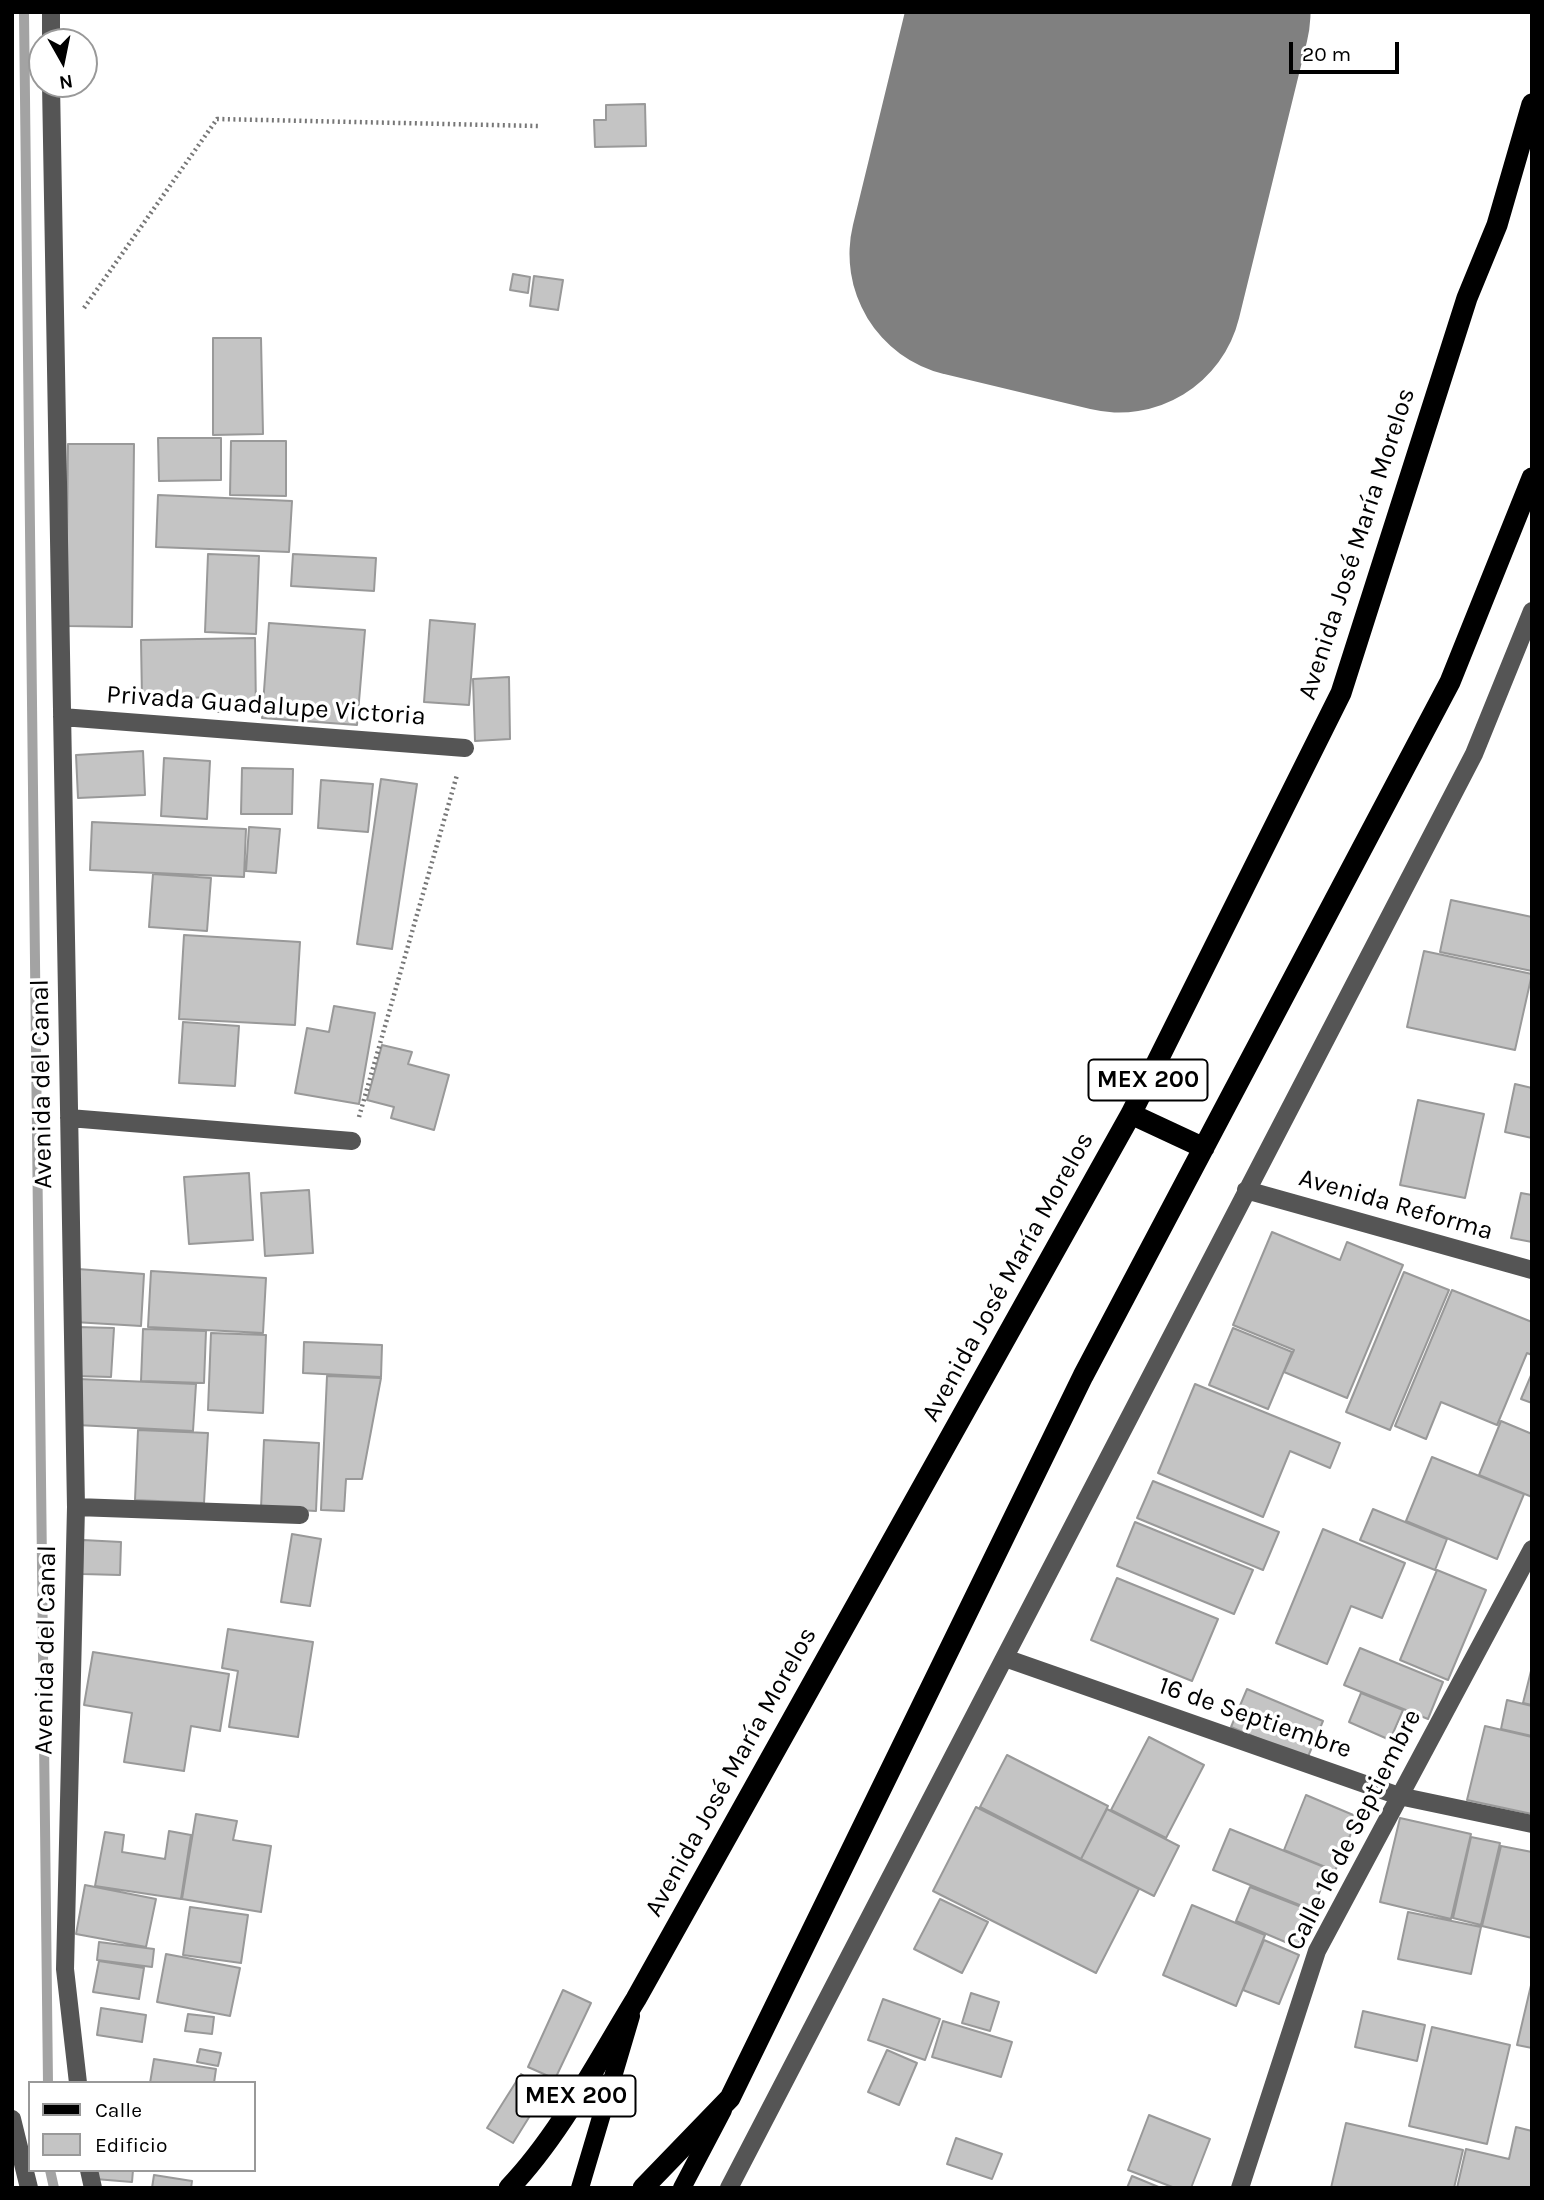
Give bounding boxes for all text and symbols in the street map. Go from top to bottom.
north arrow [28,28,98,98]
scale bar [1292,28,1402,72]
text: 20 m [1302,42,1351,66]
text: N [58,70,74,94]
street label: Avenida José María Morelos [1292,384,1422,704]
street label: Privada Guadalupe Victoria [105,679,427,733]
street label: Avenida del Canal [25,979,59,1189]
road number: MEX 200 [1088,1060,1208,1100]
street label: Avenida José María Morelos [915,1127,1101,1427]
street label: Avenida Reforma [1295,1162,1497,1248]
street label: Avenida del Canal [29,1545,63,1755]
street label: Avenida José María Morelos [638,1622,824,1922]
street label: 16 de Septiembre [1154,1670,1356,1766]
street label: Calle 16 de Septiembre [1280,1704,1428,1956]
road number: MEX 200 [516,2076,636,2116]
legend [28,2081,256,2172]
text: Calle [95,2098,142,2122]
text: Edificio [95,2133,168,2157]

